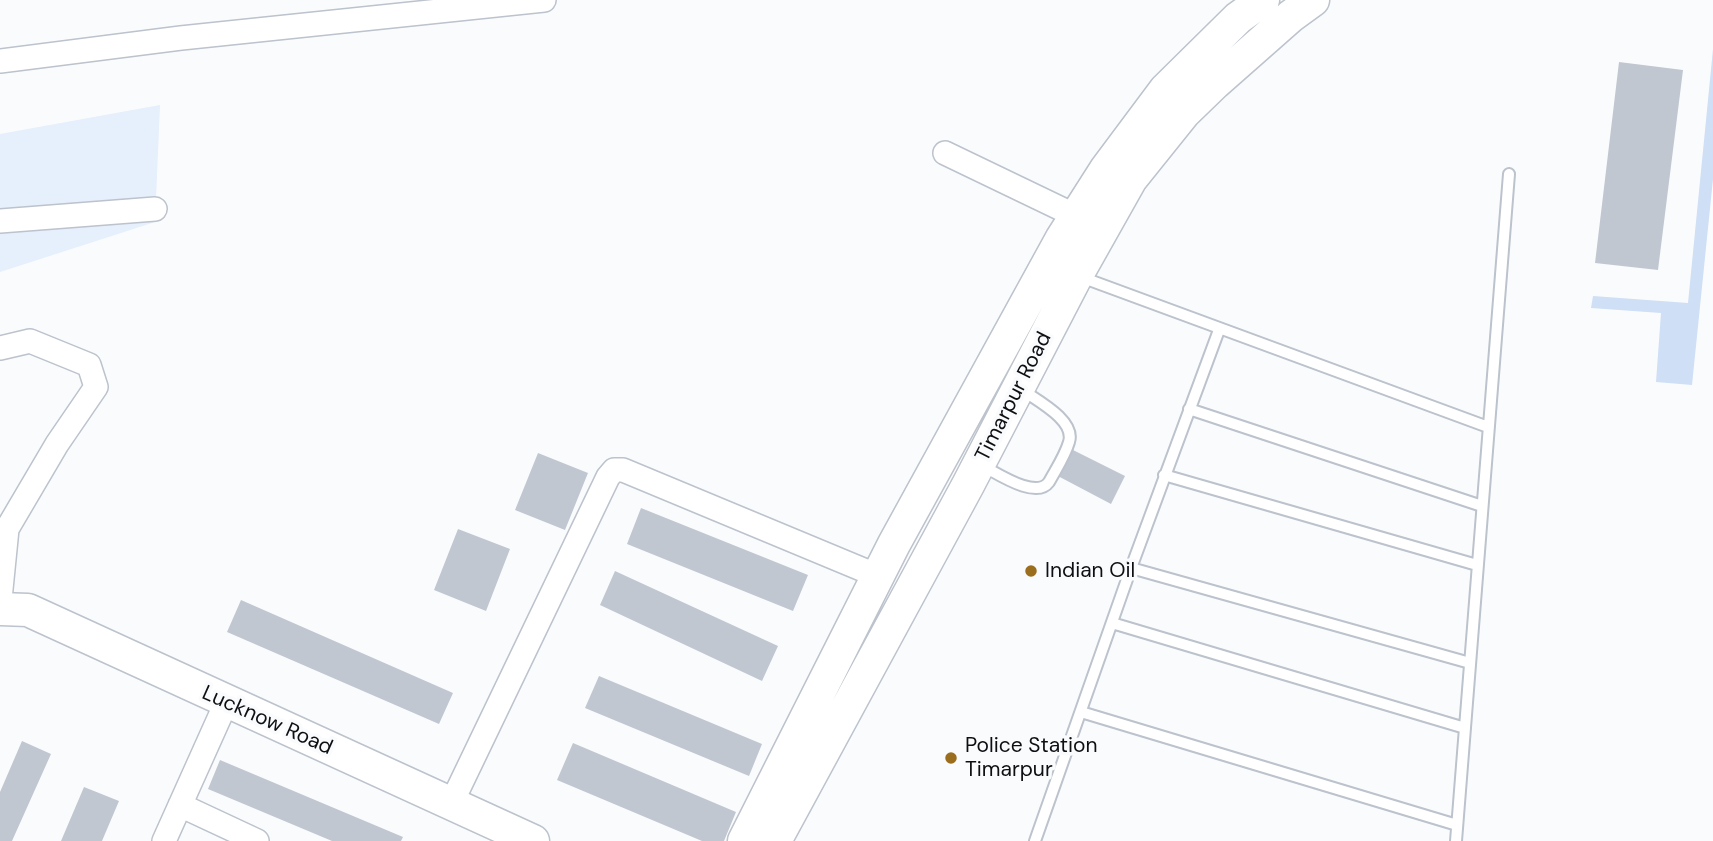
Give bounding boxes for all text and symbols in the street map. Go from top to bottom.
street label: Timarpur Road [971,328,1057,466]
place label: Indian Oil [1045,558,1135,584]
marker: Indian Oil [1023,563,1039,579]
street label: Lucknow Road [198,681,336,761]
place label: Police Station Timarpur [965,733,1098,783]
marker: Police Station Timarpur [943,750,959,766]

